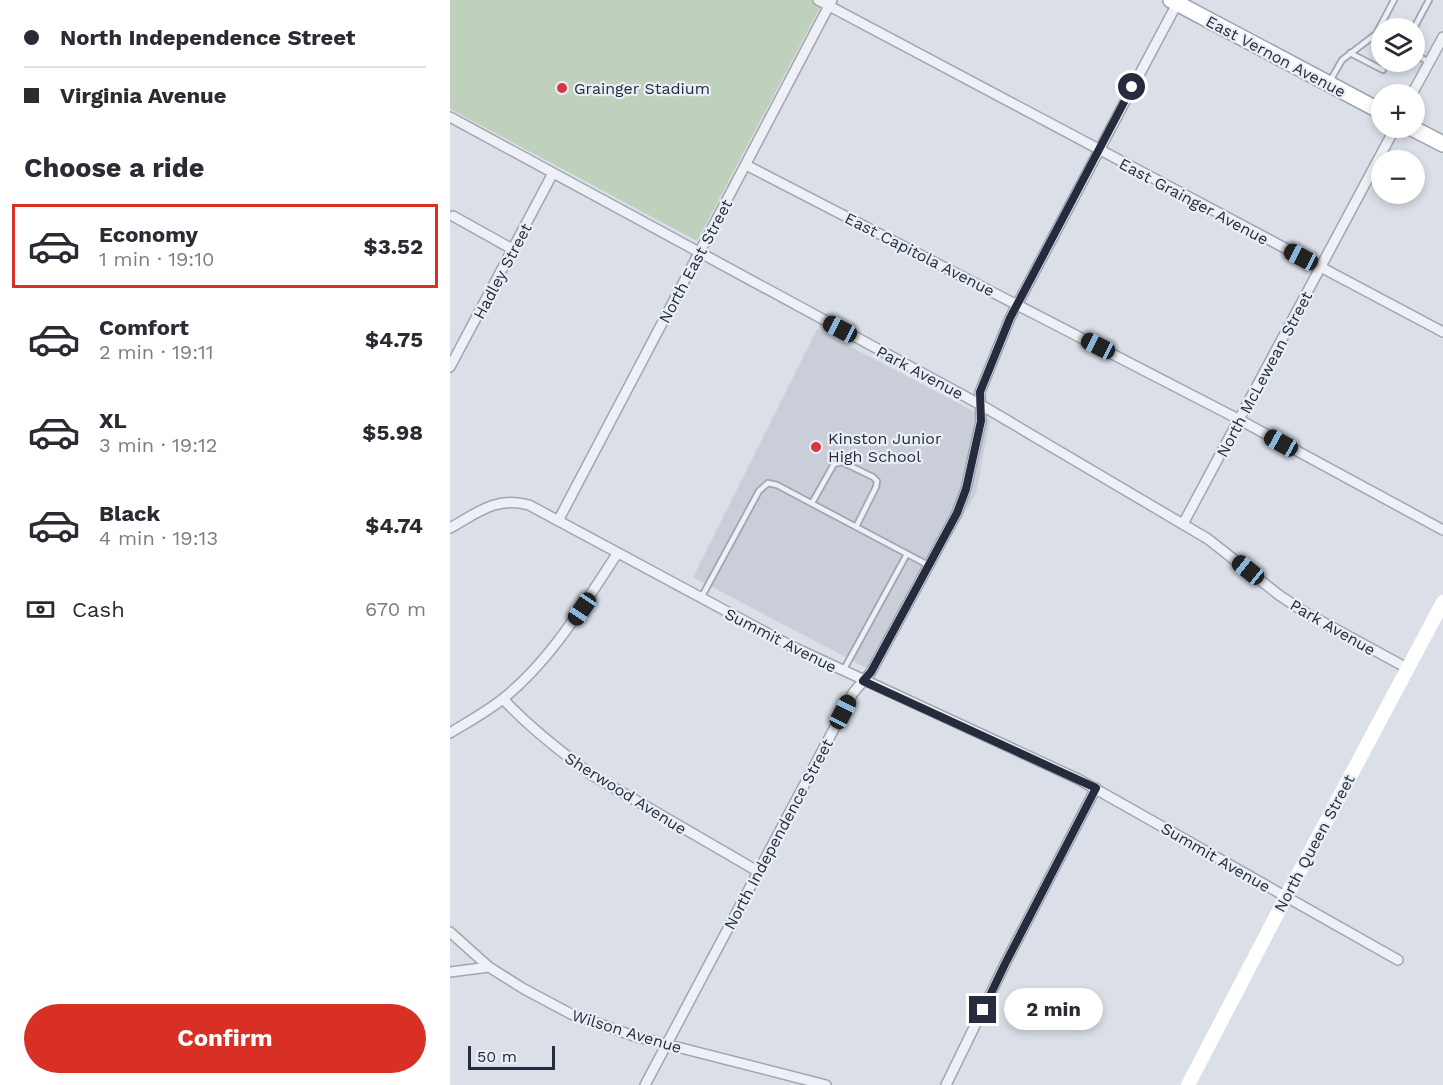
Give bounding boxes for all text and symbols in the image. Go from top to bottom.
street label: East Vernon Avenue [1203,12,1349,101]
map controls [1371,18,1425,204]
button: layers [1371,18,1425,72]
text: North Independence Street [60,25,355,50]
route start [1118,73,1145,100]
place label: Grainger Stadium [574,79,710,98]
marker: Grainger Stadium [555,81,569,95]
text: Virginia Avenue [60,83,226,108]
button: + [1371,84,1425,138]
button: − [1371,150,1425,204]
text: Choose a ride [24,152,204,184]
street label: East Grainger Avenue [1116,154,1272,249]
street label: North East Street [655,196,736,326]
street label: East Capitola Avenue [842,208,998,300]
icon: car [27,219,81,273]
street label: Hadley Street [469,220,536,322]
text: Economy [99,222,198,247]
text: $3.52 [364,234,423,259]
car [1281,241,1321,273]
text: 1 min · 19:10 [99,247,214,271]
street label: North McLewean Street [1213,288,1316,460]
icon: car [27,312,81,366]
car [820,313,860,345]
text: Comfort [99,315,189,340]
text: $4.75 [365,327,423,352]
car [1078,330,1118,362]
text: 2 min · 19:11 [99,340,214,364]
street label: Park Avenue [873,342,966,403]
icon: car [27,405,81,459]
text: XL [99,408,127,433]
text: $5.98 [362,420,423,445]
car [1261,426,1301,460]
place label: Kinston Junior High School [828,429,942,466]
text: 3 min · 19:12 [99,433,218,457]
marker: Kinston Junior High School [809,440,823,454]
icon: car [27,498,81,552]
text: Black [99,501,160,526]
text: $4.74 [365,513,423,538]
text: 4 min · 19:13 [99,526,218,550]
car [1228,552,1268,588]
car [564,589,600,629]
icon: cash [24,593,57,626]
street label: Park Avenue [1287,595,1379,660]
text: Cash [72,597,125,622]
text: 670 m [365,597,426,621]
street label: Summit Avenue [722,604,840,677]
car [827,692,859,732]
street label: North Independence Street [720,735,837,933]
street label: Sherwood Avenue [561,748,690,838]
street label: North Queen Street [1270,771,1359,915]
street label: Summit Avenue [1158,818,1274,896]
callout: 2 min [1004,989,1103,1031]
route end [969,996,996,1023]
text: 2 min [1026,997,1081,1021]
button: Confirm [24,1004,426,1073]
street label: Wilson Avenue [570,1006,684,1057]
scale bar [468,1043,555,1070]
text: 50 m [477,1047,517,1066]

